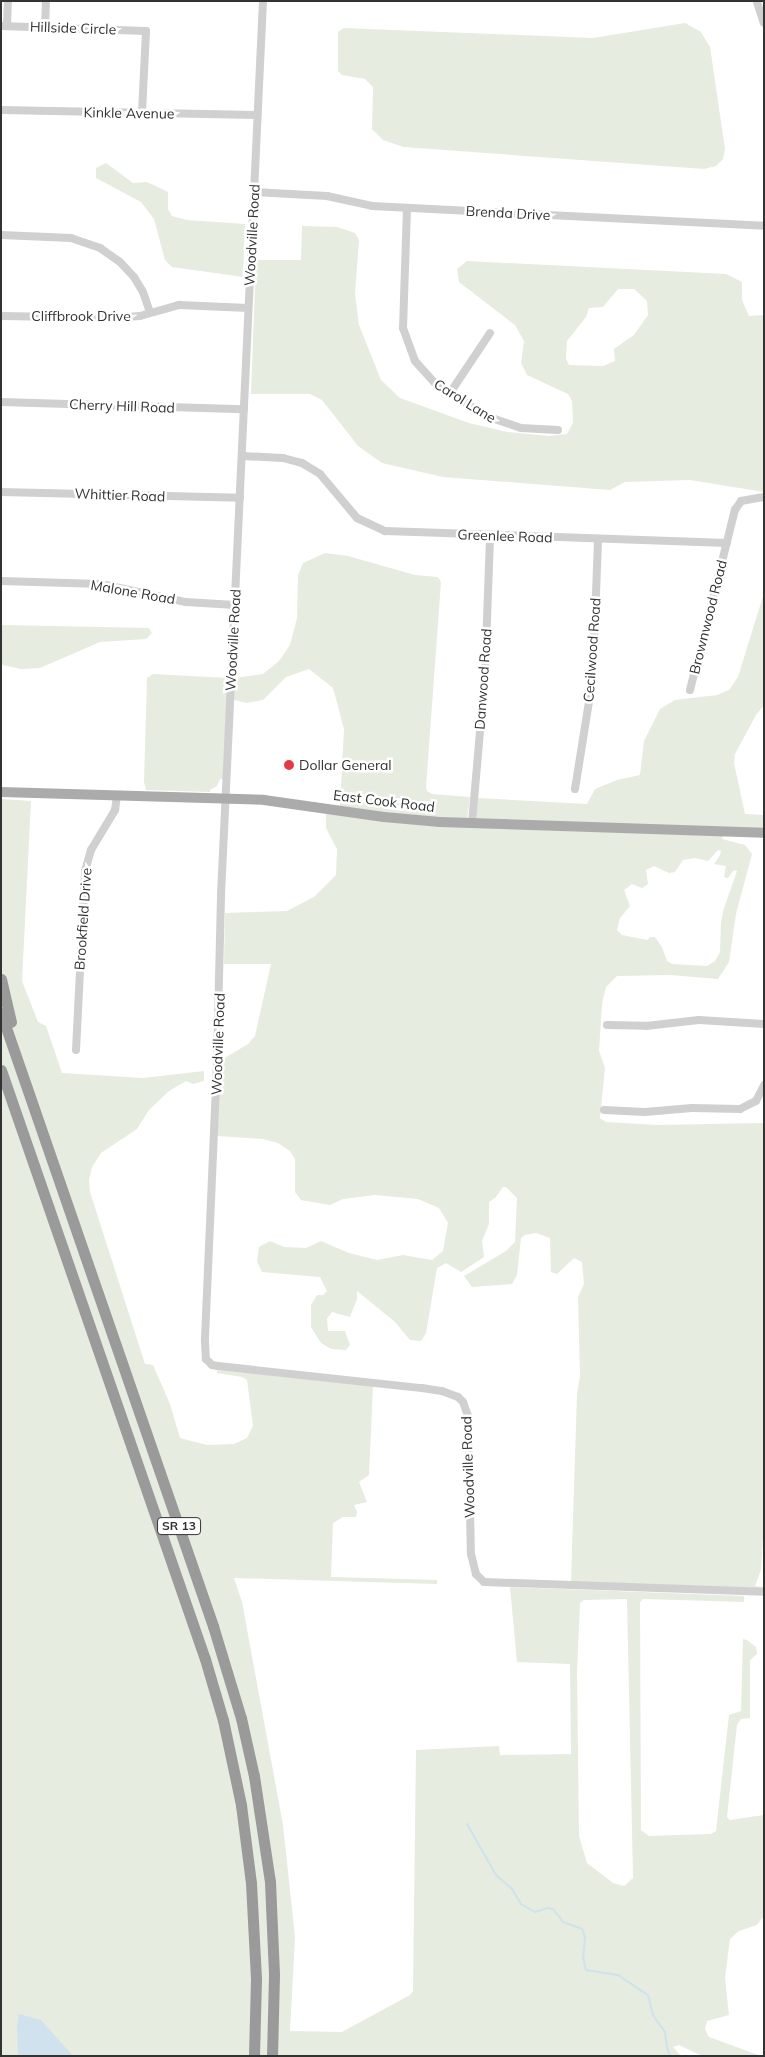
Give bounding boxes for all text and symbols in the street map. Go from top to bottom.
street label: Hillside Circle [30,18,116,38]
street label: Kinkle Avenue [83,104,175,122]
street label: Woodville Road [241,184,263,286]
street label: Brenda Drive [465,202,551,224]
street label: Cliffbrook Drive [31,308,131,324]
street label: Carol Lane [431,375,499,427]
street label: Cherry Hill Road [69,396,175,416]
street label: Whittier Road [74,485,166,505]
street label: Greenlee Road [457,526,553,546]
street label: Brownwood Road [686,558,730,676]
street label: Malone Road [89,576,177,608]
street label: Woodville Road [222,589,244,691]
street label: Cecilwood Road [580,597,604,703]
street label: Danwood Road [471,628,495,730]
place label: Dollar General [299,757,392,773]
marker: Dollar General [283,759,295,771]
street label: East Cook Road [332,786,436,816]
street label: Brookfield Drive [71,867,95,971]
street label: Woodville Road [208,993,228,1095]
street label: Woodville Road [458,1416,478,1518]
road number: SR 13 [156,1516,202,1535]

